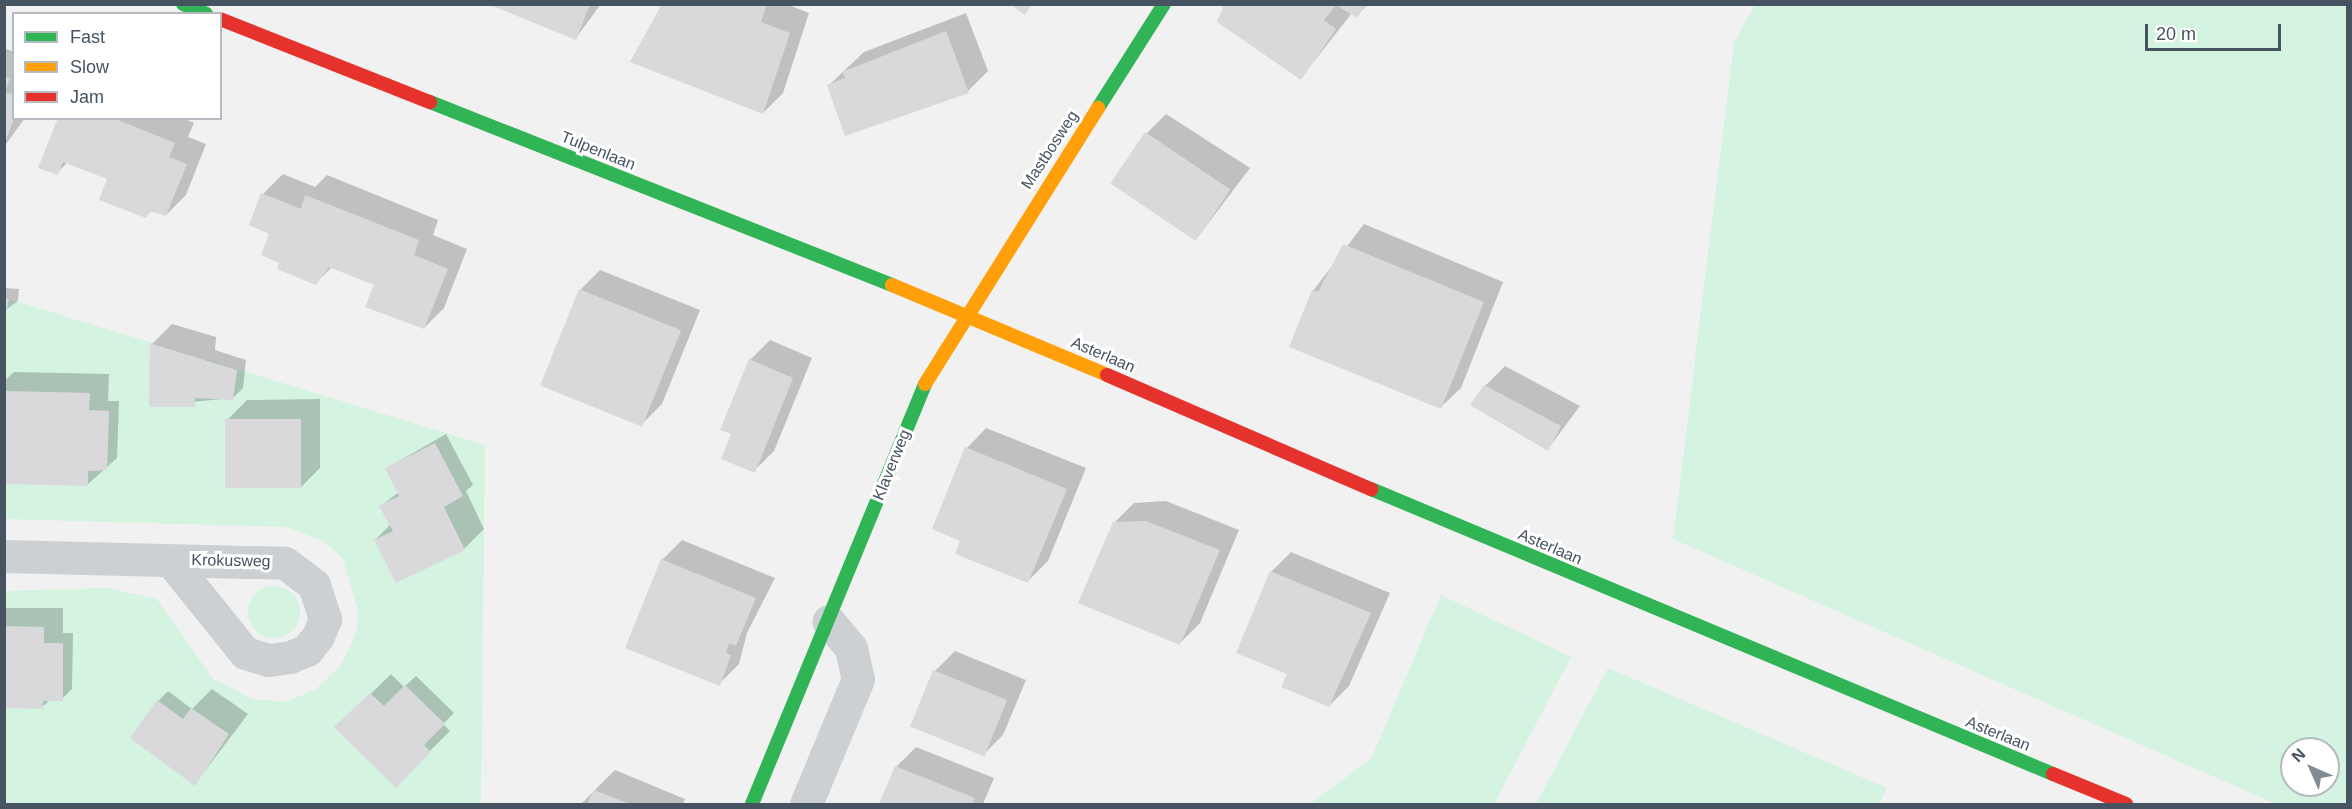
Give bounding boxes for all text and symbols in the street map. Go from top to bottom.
legend [12,12,222,120]
scale bar [2148,12,2284,50]
text: 20 m [2156,24,2196,44]
text: Fast [70,27,105,47]
text: Slow [70,57,109,77]
text: Jam [70,87,104,107]
street label: Mastbosweg [1017,107,1083,193]
street label: Tulpenlaan [558,127,638,175]
street label: Asterlaan [1068,333,1138,377]
street label: Klaverweg [869,427,915,503]
street label: Asterlaan [1515,525,1585,569]
street label: Krokusweg [191,551,271,571]
street label: Asterlaan [1963,712,2033,756]
north arrow [2280,737,2340,797]
text: N [2288,745,2308,765]

